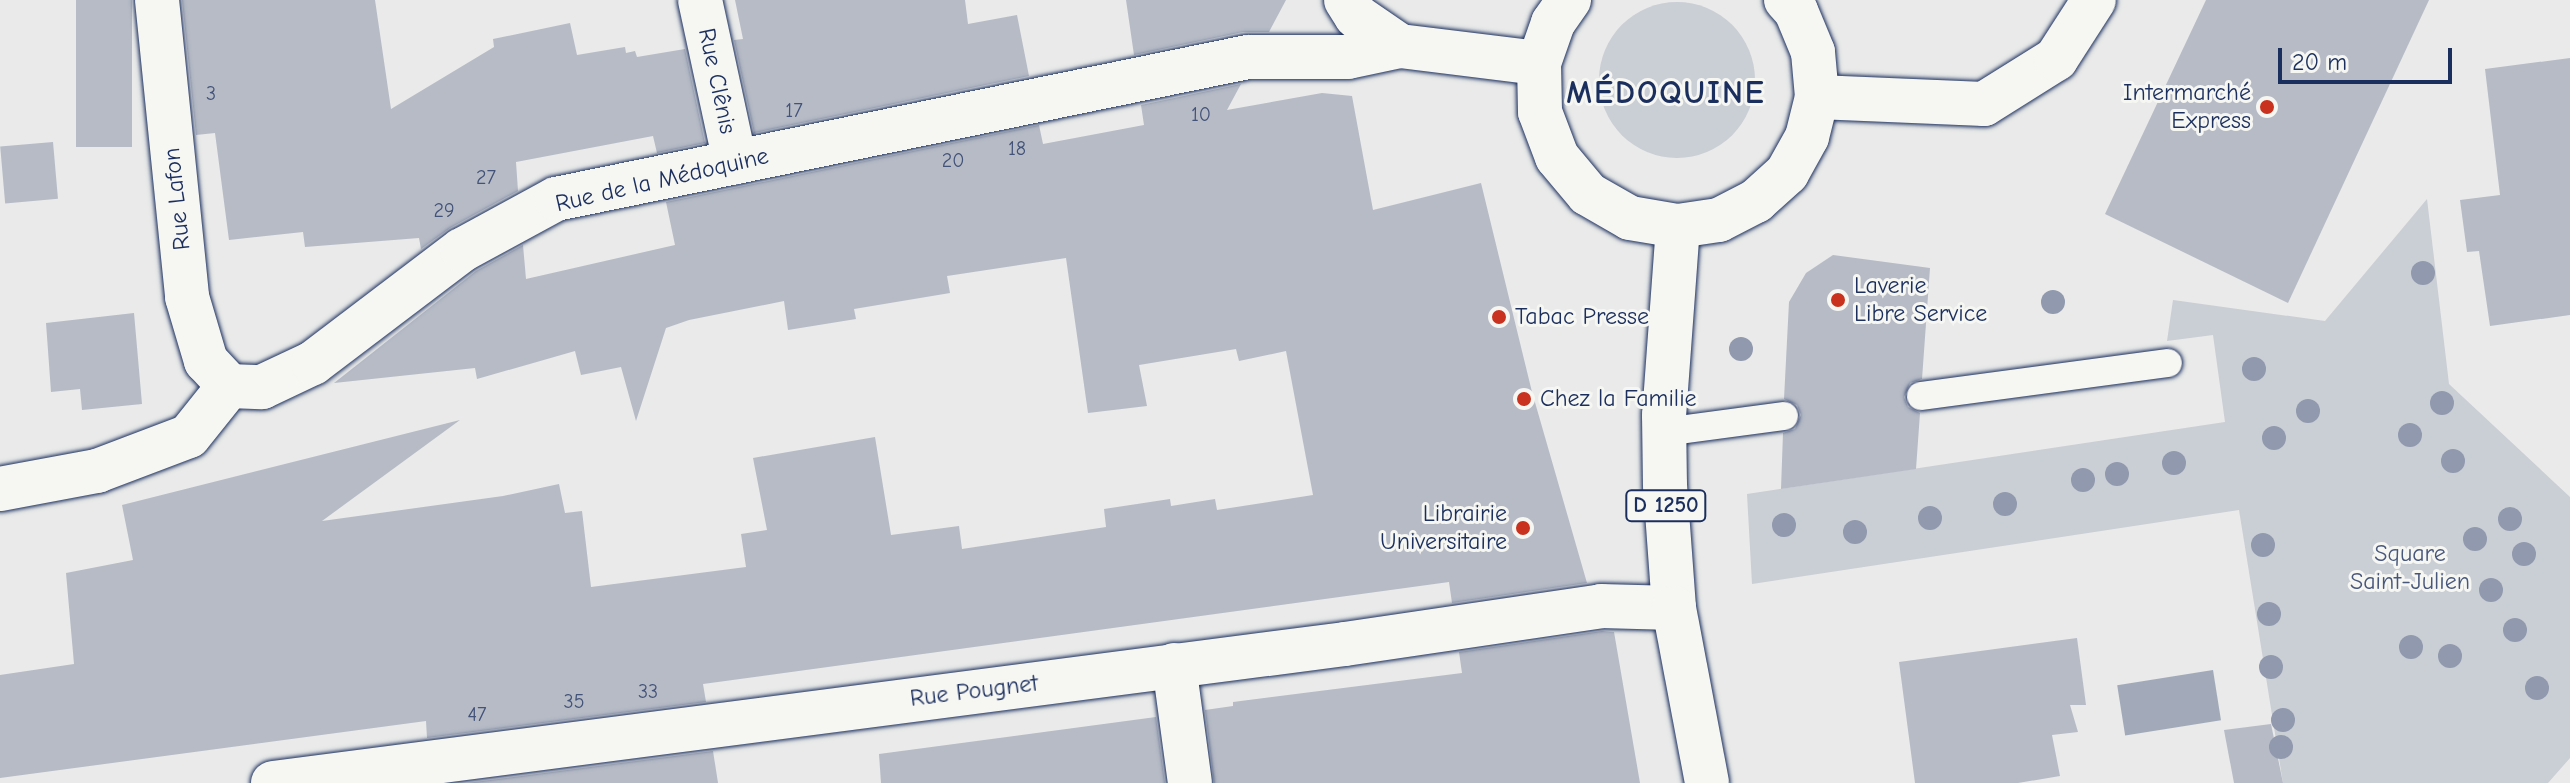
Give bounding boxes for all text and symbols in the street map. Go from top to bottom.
street label: Rue Clênis [692,26,742,136]
scale bar [2282,32,2456,82]
text: 20 m [2292,48,2347,76]
district label: MÉDOQUINE [1566,74,1766,112]
place label: Intermarché Express [2123,79,2251,135]
house number: 3 [206,81,216,105]
house number: 17 [785,98,803,122]
marker: Intermarché Express [2258,98,2276,116]
house number: 10 [1191,102,1211,126]
house number: 18 [1008,136,1026,160]
street label: Rue de la Médoquine [553,141,771,219]
street label: Rue Lafon [157,146,197,252]
house number: 20 [942,148,964,172]
house number: 27 [476,165,496,189]
house number: 29 [433,198,455,222]
place label: Laverie Libre Service [1854,272,1987,328]
marker: Laverie Libre Service [1829,291,1847,309]
place label: Tabac Presse [1515,303,1649,331]
marker: Tabac Presse [1490,308,1508,326]
place label: Chez la Familie [1540,385,1697,413]
marker: Chez la Familie [1515,390,1533,408]
road number: D 1250 [1624,488,1708,524]
place label: Librairie Universitaire [1380,500,1507,556]
marker: Librairie Universitaire [1514,519,1532,537]
park label: Square Saint-Julien [2350,540,2470,596]
street label: Rue Pougnet [908,669,1040,713]
house number: 33 [638,679,658,703]
house number: 35 [564,689,584,713]
house number: 47 [467,702,487,726]

